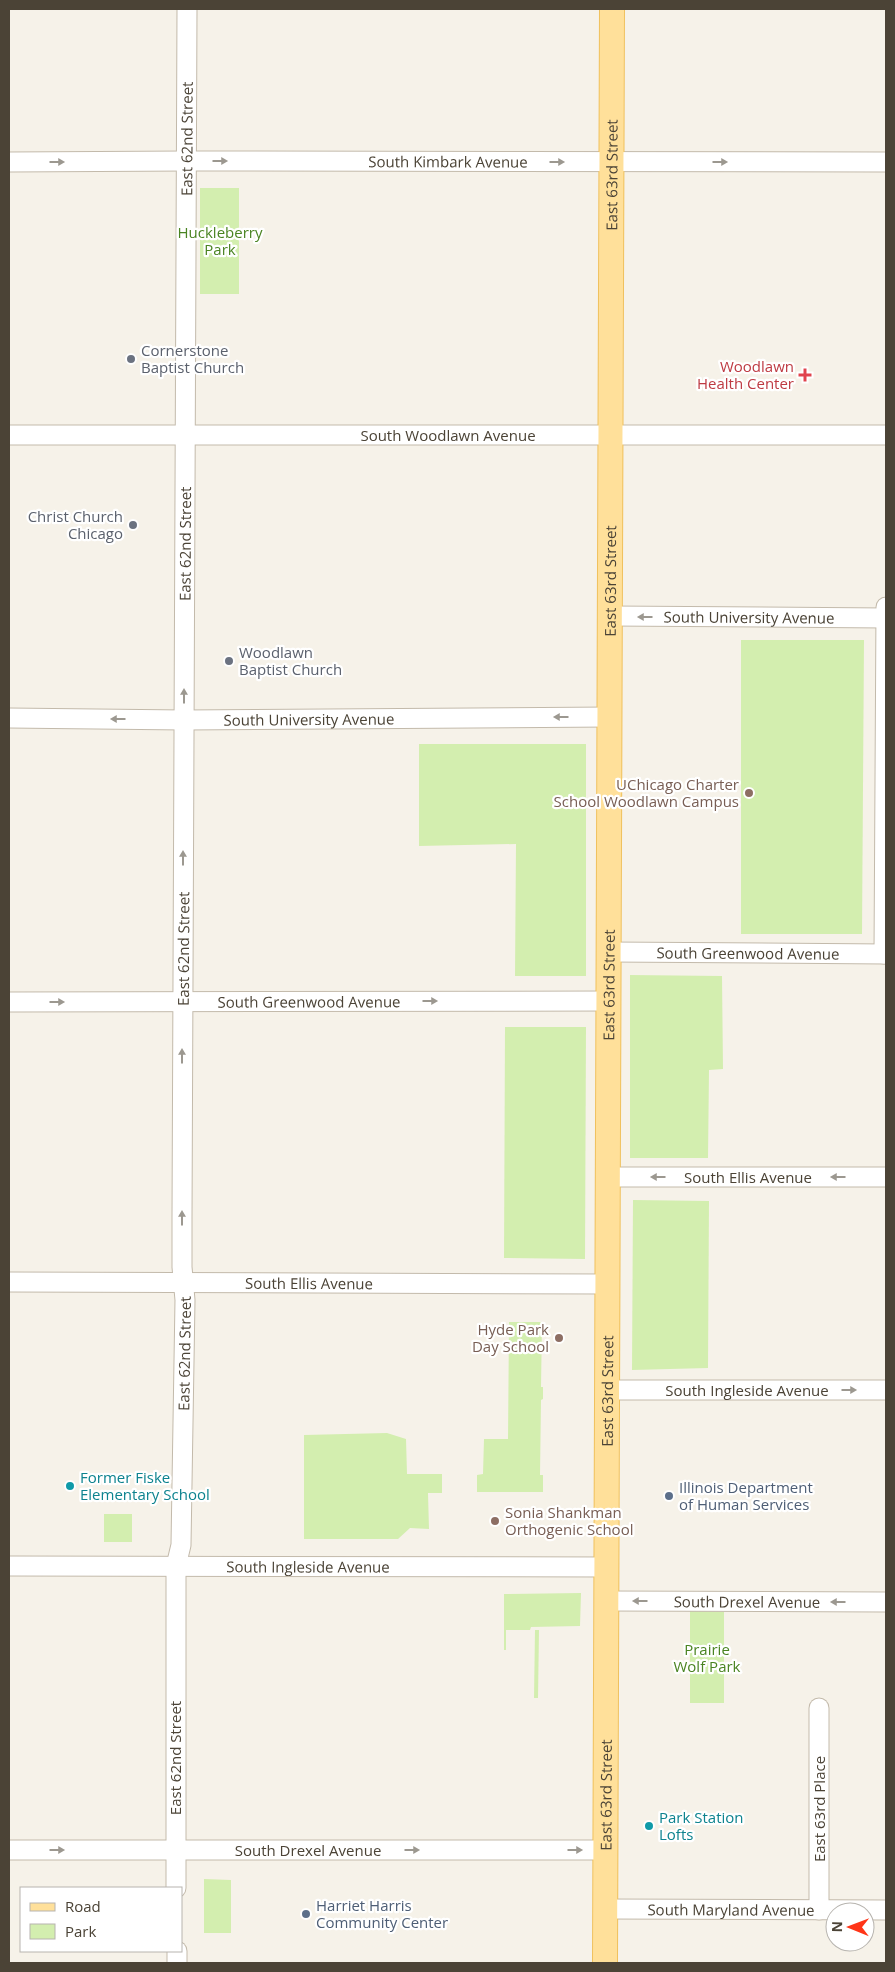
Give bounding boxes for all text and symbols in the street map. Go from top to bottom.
street label: East 62nd Street [176,81,197,196]
street label: East 63rd Street [601,119,622,231]
street label: South Kimbark Avenue [368,151,528,171]
one-way arrow [50,157,66,165]
one-way arrow [212,157,228,165]
one-way arrow [550,158,566,166]
one-way arrow [712,158,728,166]
park label: Huckleberry Park [178,222,263,259]
place label: Cornerstone Baptist Church [141,340,244,377]
marker: Cornerstone Baptist Church [125,353,137,365]
place label: Woodlawn Health Center [697,356,794,393]
marker: Woodlawn Health Center [798,368,812,382]
street label: South Woodlawn Avenue [360,425,536,445]
street label: East 62nd Street [175,486,195,601]
place label: Christ Church Chicago [28,506,123,543]
marker: Christ Church Chicago [127,519,139,531]
street label: East 63rd Street [600,525,620,637]
street label: South University Avenue [663,606,835,628]
one-way arrow [637,613,653,621]
place label: Woodlawn Baptist Church [239,642,342,679]
marker: Woodlawn Baptist Church [223,655,235,667]
one-way arrow [180,688,188,704]
street label: South University Avenue [223,709,395,730]
one-way arrow [553,713,569,721]
one-way arrow [109,715,125,723]
place label: UChicago Charter School Woodlawn Campus [554,774,739,811]
marker: UChicago Charter School Woodlawn Campus [743,787,755,799]
one-way arrow [179,850,187,866]
street label: East 62nd Street [173,891,193,1006]
street label: East 63rd Street [598,929,619,1041]
street label: South Greenwood Avenue [656,942,840,964]
street label: South Greenwood Avenue [217,991,401,1012]
one-way arrow [422,997,438,1005]
one-way arrow [50,998,66,1006]
one-way arrow [178,1048,186,1064]
street label: South Ellis Avenue [684,1167,812,1187]
one-way arrow [649,1173,665,1181]
one-way arrow [829,1173,845,1181]
one-way arrow [178,1210,186,1226]
street label: South Ellis Avenue [245,1273,373,1293]
street label: East 62nd Street [173,1295,195,1411]
place label: Hyde Park Day School [472,1319,549,1356]
marker: Hyde Park Day School [553,1332,565,1344]
street label: East 63rd Street [597,1335,617,1447]
street label: South Ingleside Avenue [665,1380,829,1400]
one-way arrow [841,1386,857,1394]
place label: Former Fiske Elementary School [80,1467,210,1504]
place label: Illinois Department of Human Services [679,1477,813,1514]
marker: Former Fiske Elementary School [64,1480,76,1492]
marker: Illinois Department of Human Services [663,1490,675,1502]
place label: Sonia Shankman Orthogenic School [505,1502,633,1539]
marker: Sonia Shankman Orthogenic School [489,1515,501,1527]
street label: South Ingleside Avenue [226,1556,390,1577]
street label: South Drexel Avenue [674,1591,820,1612]
one-way arrow [632,1597,648,1605]
one-way arrow [829,1598,845,1606]
park label: Prairie Wolf Park [674,1639,741,1676]
street label: East 62nd Street [165,1701,185,1815]
street label: East 63rd Street [595,1739,616,1851]
street label: East 63rd Place [809,1756,829,1862]
place label: Park Station Lofts [659,1807,744,1844]
marker: Park Station Lofts [643,1820,655,1832]
street label: South Drexel Avenue [235,1840,381,1860]
one-way arrow [50,1846,66,1854]
one-way arrow [405,1846,421,1854]
one-way arrow [567,1846,583,1854]
legend [20,1887,182,1952]
place label: Harriet Harris Community Center [316,1895,448,1932]
text: Road [65,1896,101,1916]
street label: South Maryland Avenue [647,1899,815,1920]
north arrow [825,1902,875,1952]
marker: Harriet Harris Community Center [300,1908,312,1920]
text: Park [65,1921,96,1941]
text: N [827,1921,846,1933]

